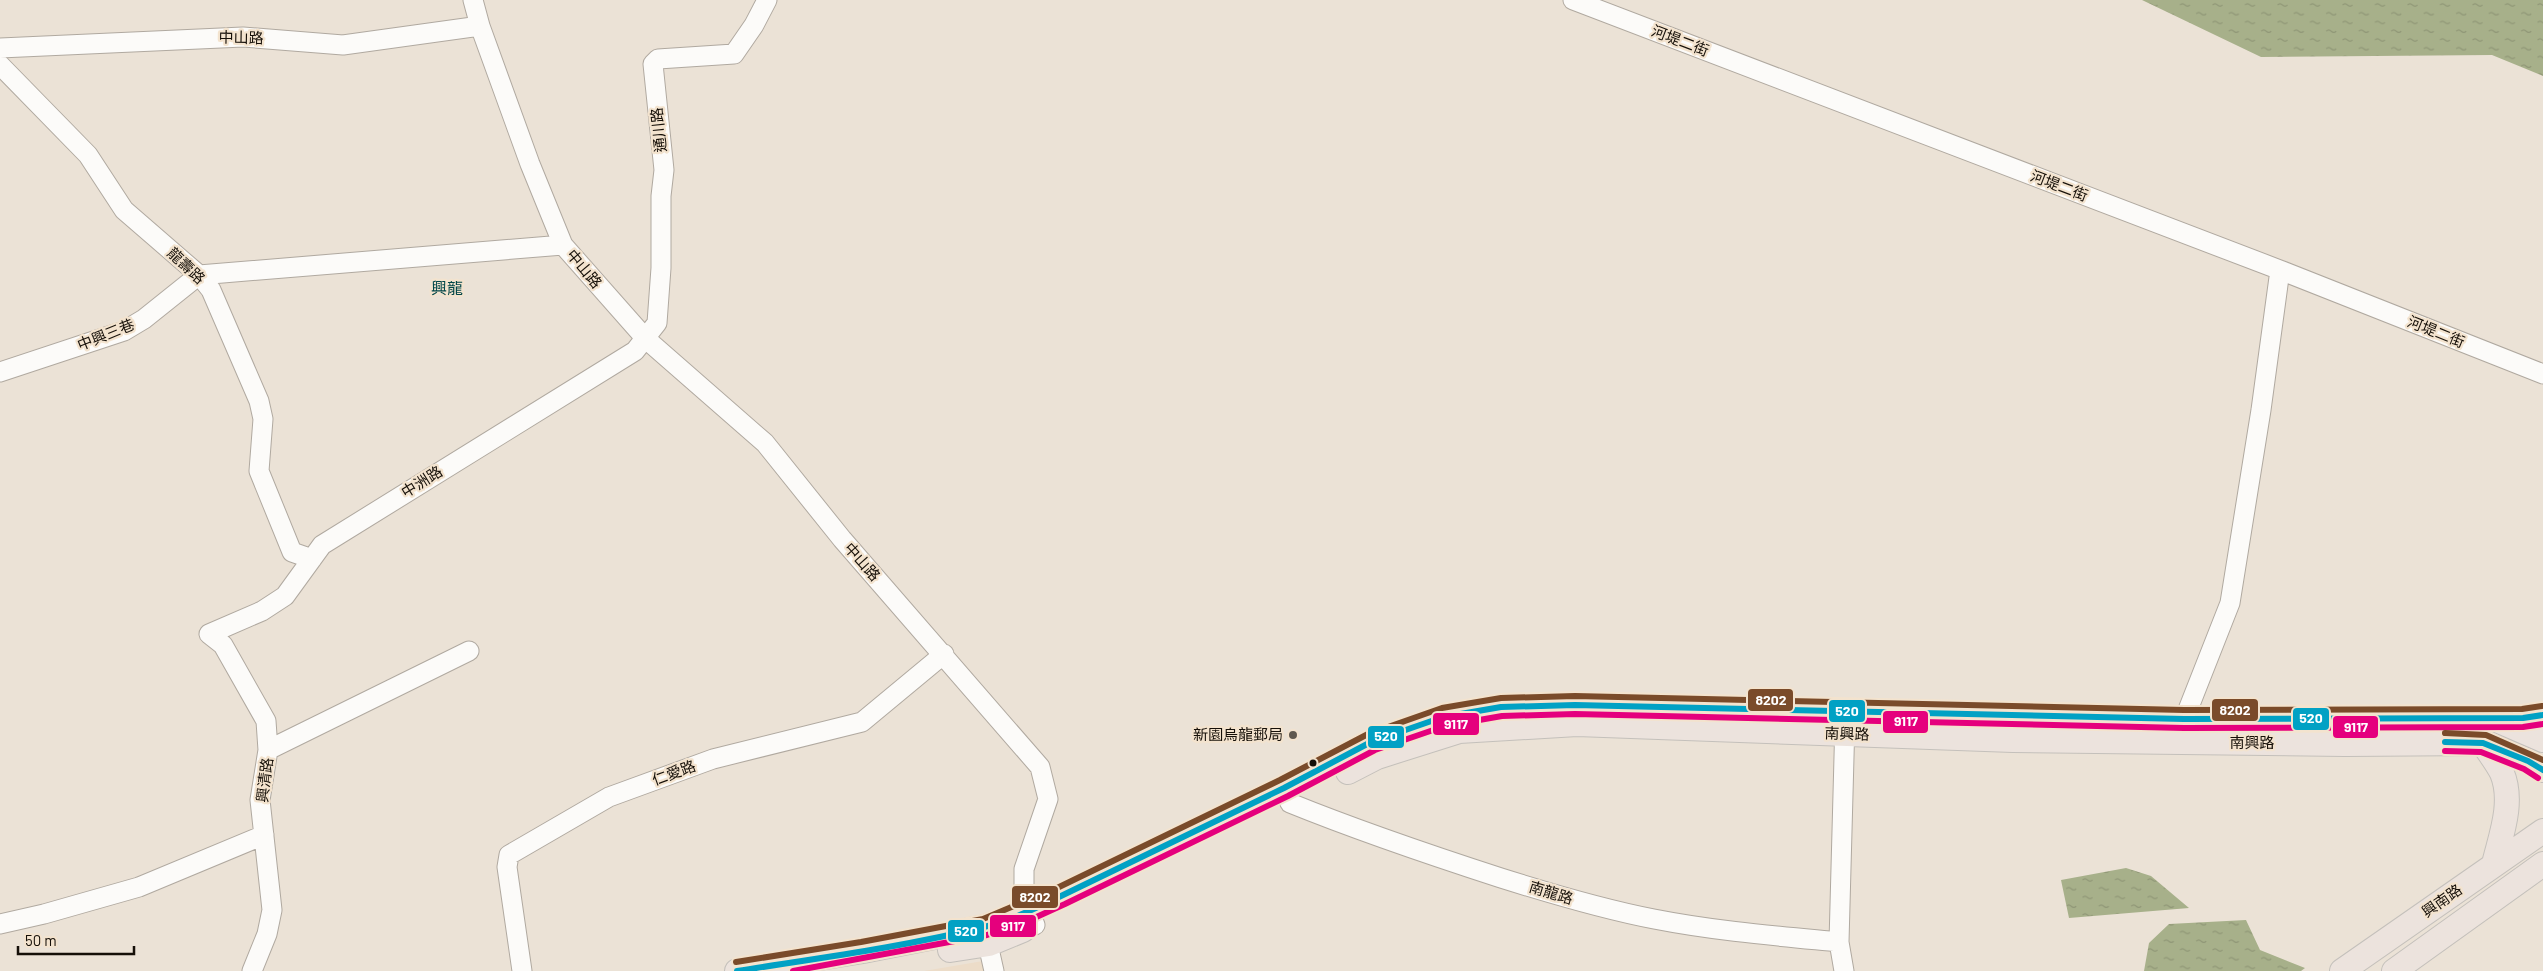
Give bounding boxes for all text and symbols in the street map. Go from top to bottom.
street label: 河堤二街 [1649,21,1712,59]
street label: 中山路 [218,28,264,46]
street label: 通川路 [647,107,669,153]
street label: 河堤二街 [2028,166,2091,204]
street label: 龍壽路 [164,243,209,287]
street label: 中山路 [563,245,606,291]
district label: 興龍 [431,278,463,297]
street label: 河堤二街 [2405,311,2468,351]
street label: 中興三巷 [74,314,137,354]
street label: 中洲路 [398,462,445,501]
street label: 中山路 [841,539,884,584]
line badge: 8202 [1747,688,1794,712]
text: 8202 [1755,691,1787,708]
line badge: 8202 [2211,698,2259,722]
line badge: 520 [1828,699,1866,723]
text: 8202 [2219,701,2251,718]
text: 520 [1835,702,1859,719]
line badge: 520 [2292,707,2330,731]
text: 520 [2299,709,2323,726]
line badge: 9117 [1882,710,1929,734]
line badge: 9117 [1432,712,1480,736]
text: 9117 [1894,712,1918,729]
text: 9117 [1444,715,1468,732]
line badge: 9117 [2332,715,2379,739]
text: 9117 [2344,718,2368,735]
street label: 南興路 [1824,723,1870,743]
place label: 新園烏龍郵局 [1193,725,1283,743]
line badge: 520 [1367,725,1405,749]
text: 520 [1374,727,1398,744]
marker: 新園烏龍郵局 [1287,729,1299,741]
street label: 南興路 [2229,733,2275,751]
street label: 興清路 [252,756,276,803]
street label: 仁愛路 [649,756,698,788]
unlabelled marker [1308,758,1318,768]
street label: 南龍路 [1527,877,1575,907]
street label: 興南路 [2418,880,2465,920]
line badge: 8202 [1011,885,1059,909]
text: 8202 [1019,888,1051,905]
line badge: 9117 [989,914,1037,938]
text: 9117 [1001,917,1025,934]
line badge: 520 [947,919,985,943]
text: 520 [954,922,978,939]
scale bar [18,924,134,956]
text: 50 m [25,931,57,949]

